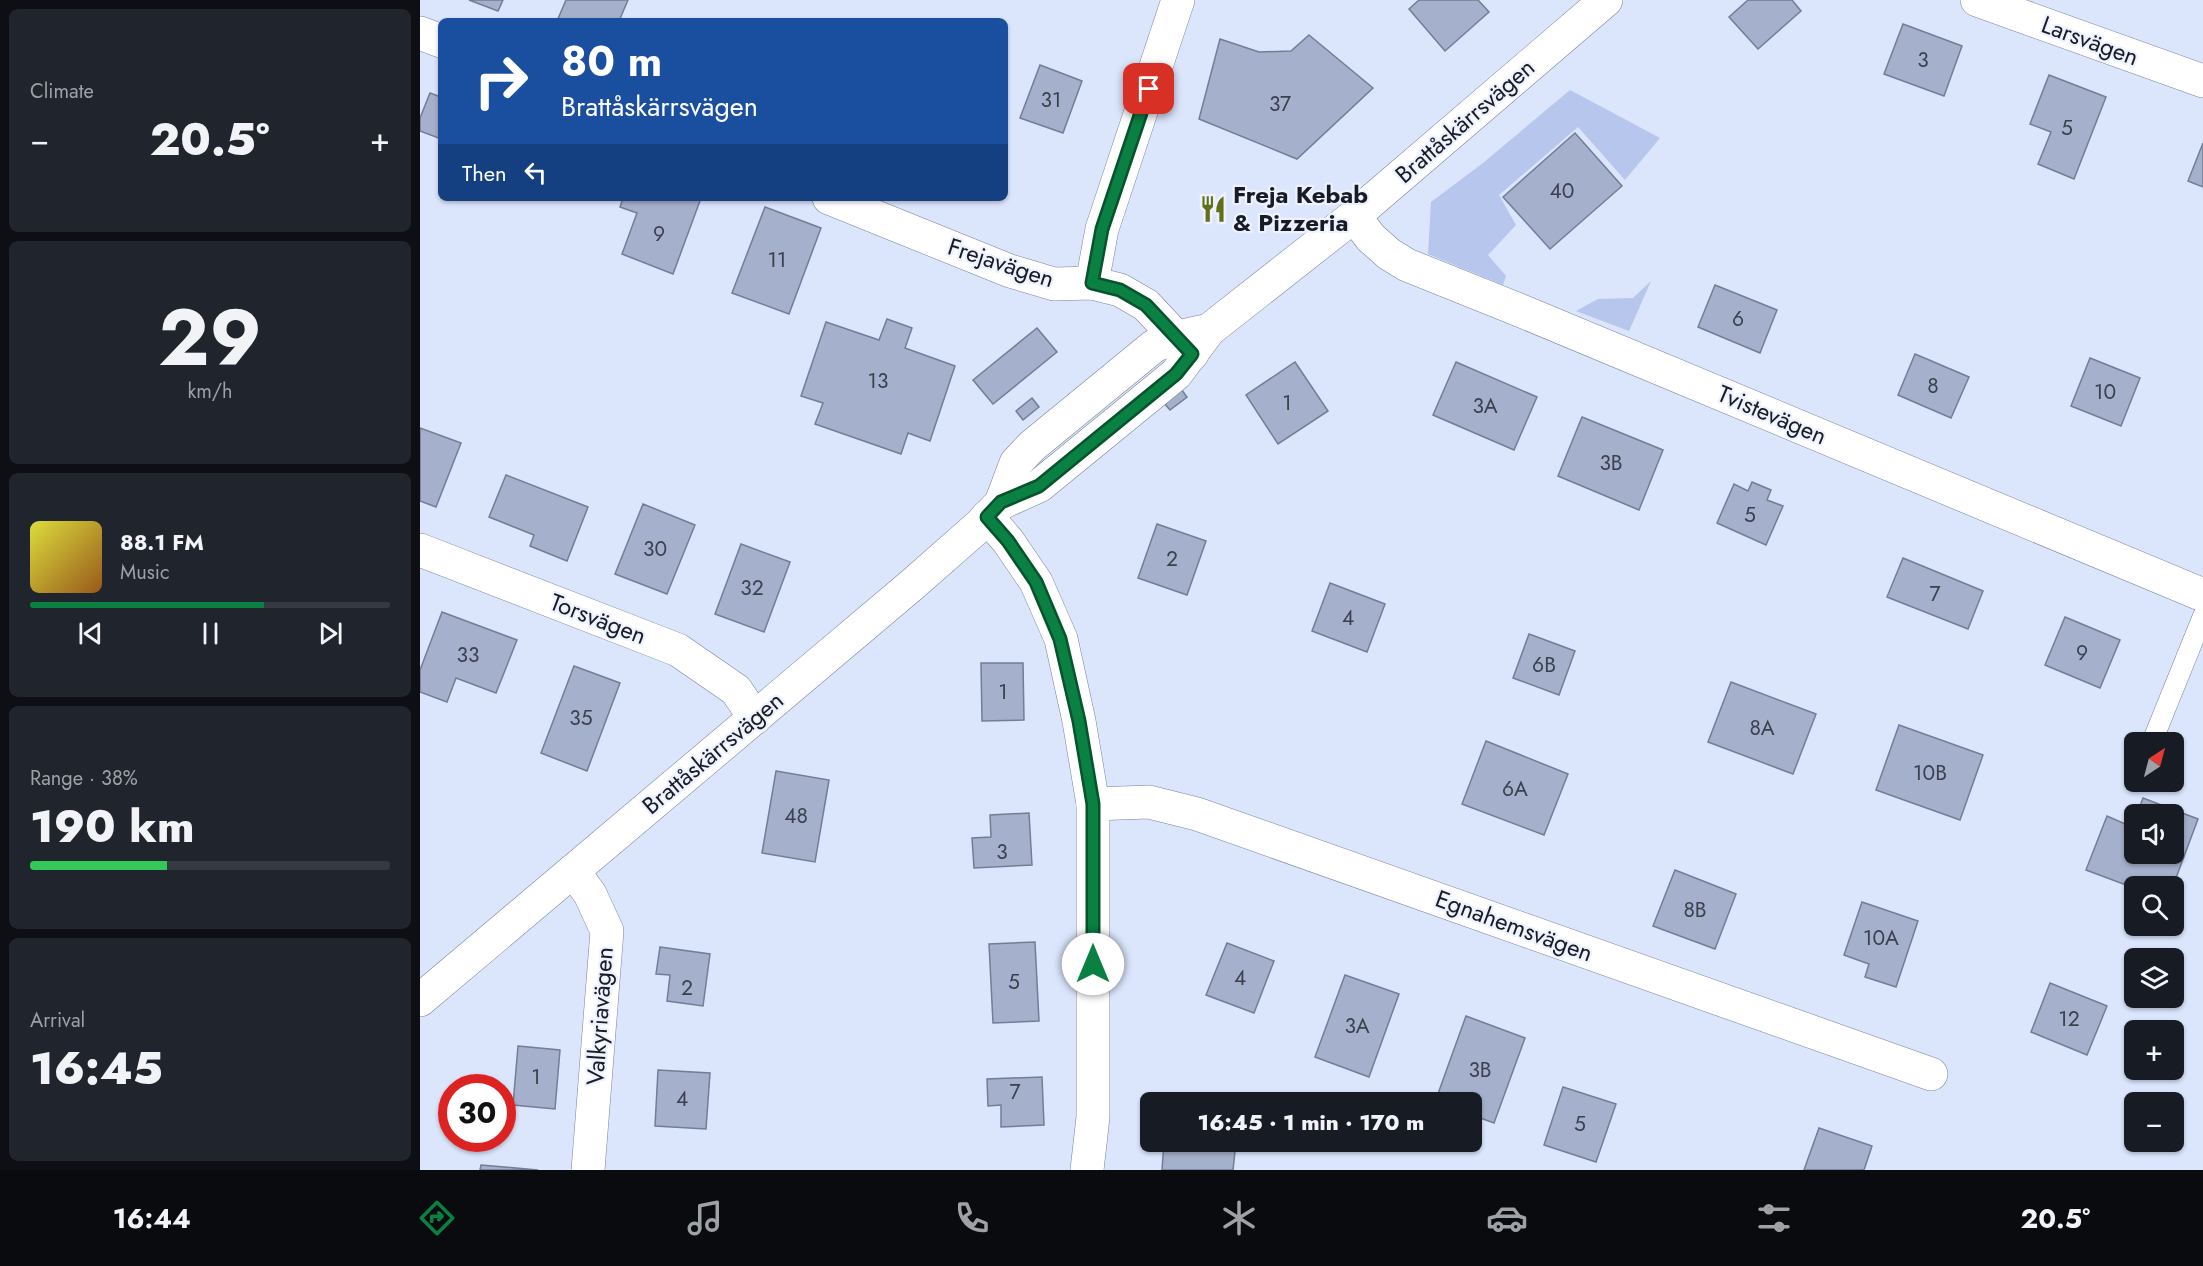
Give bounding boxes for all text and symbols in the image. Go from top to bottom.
street label: Larsvägen [2037,7,2144,74]
text: 80 m [561,31,662,92]
icon: right [462,42,540,120]
house number: 3 [1917,45,1929,75]
street label: Brattåskärrsvägen [1387,50,1542,191]
pin [1123,63,1174,114]
icon: arrive [1132,72,1165,105]
text: Climate [30,77,94,106]
house number: 31 [1041,85,1061,115]
text: Brattåskärrsvägen [561,87,758,126]
house number: 37 [1269,89,1291,119]
text: 20.5° [150,107,270,172]
house number: 5 [2061,113,2073,143]
text: − [30,116,49,163]
text: + [370,116,390,163]
icon: left [519,156,552,189]
text: Then [462,157,507,189]
house number: 40 [1550,176,1574,206]
place label: Freja Kebab & Pizzeria [1233,177,1368,240]
restaurant icon: Freja Kebab & Pizzeria [1198,194,1228,224]
house number: 9 [653,219,665,249]
street label: Frejavägen [943,229,1059,296]
house number: 11 [768,245,786,275]
text: 29 [158,282,262,394]
house number: 6 [1732,304,1744,334]
house number: 13 [868,366,888,396]
house number: 8 [1927,371,1939,401]
street label: Tvistevägen [1712,376,1832,453]
text: km/h [187,377,233,406]
house number: 10 [2094,377,2116,407]
house number: 1 [1282,388,1292,418]
house number: 3A [1472,391,1498,421]
house number: 3B [1599,448,1623,478]
house number: 5 [1744,500,1756,530]
text: 88.1 FM [120,526,204,558]
house number: 30 [643,534,667,564]
house number: 2 [1166,544,1178,574]
text: Music [120,558,170,587]
house number: 32 [740,573,764,603]
house number: 7 [1929,579,1941,609]
street label: Torsvägen [545,584,651,653]
house number: 4 [1342,603,1354,633]
icon: previous [74,617,107,650]
icon: pause [194,617,227,650]
icon: next [314,617,347,650]
house number: 9 [2076,638,2088,668]
house number: 33 [457,640,479,670]
house number: 6B [1532,650,1556,680]
house number: 1 [998,677,1008,707]
street label: Brattåskärrsvägen [634,683,791,822]
house number: 35 [569,703,593,733]
house number: 8A [1749,713,1775,743]
north arrow [2124,732,2184,792]
map controls [2124,732,2184,1152]
house number: 10B [1913,758,1947,788]
text: Range · 38% [30,764,138,793]
house number: 6A [1502,774,1528,804]
text: 190 km [30,794,194,859]
house number: 48 [784,801,808,831]
button: sound [2124,804,2184,864]
house number: 3 [996,837,1008,867]
button: search [2124,876,2184,936]
street label: Egnahemsvägen [1431,881,1598,970]
house number: 8B [1683,895,1707,925]
house number: 10A [1863,923,1899,953]
position arrow [1061,932,1125,996]
street label: Valkyriavägen [577,946,622,1086]
button: layers [2124,948,2184,1008]
house number: 4 [1234,963,1246,993]
house number: 5 [1008,967,1020,997]
house number: 2 [681,973,693,1003]
house number: 12 [2058,1004,2080,1034]
text: Arrival [30,1006,85,1035]
house number: 3A [1344,1011,1370,1041]
button: + [2124,1020,2184,1080]
text: 16:45 [30,1036,163,1101]
house number: 3B [1468,1055,1492,1085]
house number: 1 [531,1062,541,1092]
speed limit sign: 30 [438,1074,516,1152]
house number: 7 [1009,1077,1021,1107]
house number: 4 [676,1084,688,1114]
button: − [2124,1092,2184,1152]
text: 16:45 · 1 min · 170 m [1198,1106,1424,1138]
house number: 5 [1574,1109,1586,1139]
icon: directions [416,1197,458,1239]
icon: music [684,1197,726,1239]
icon: phone [951,1197,993,1239]
icon: climate [1218,1197,1260,1239]
icon: car [1486,1197,1528,1239]
icon: filters [1753,1197,1795,1239]
text: 16:44 [113,1199,191,1238]
text: 20.5° [2021,1199,2090,1238]

